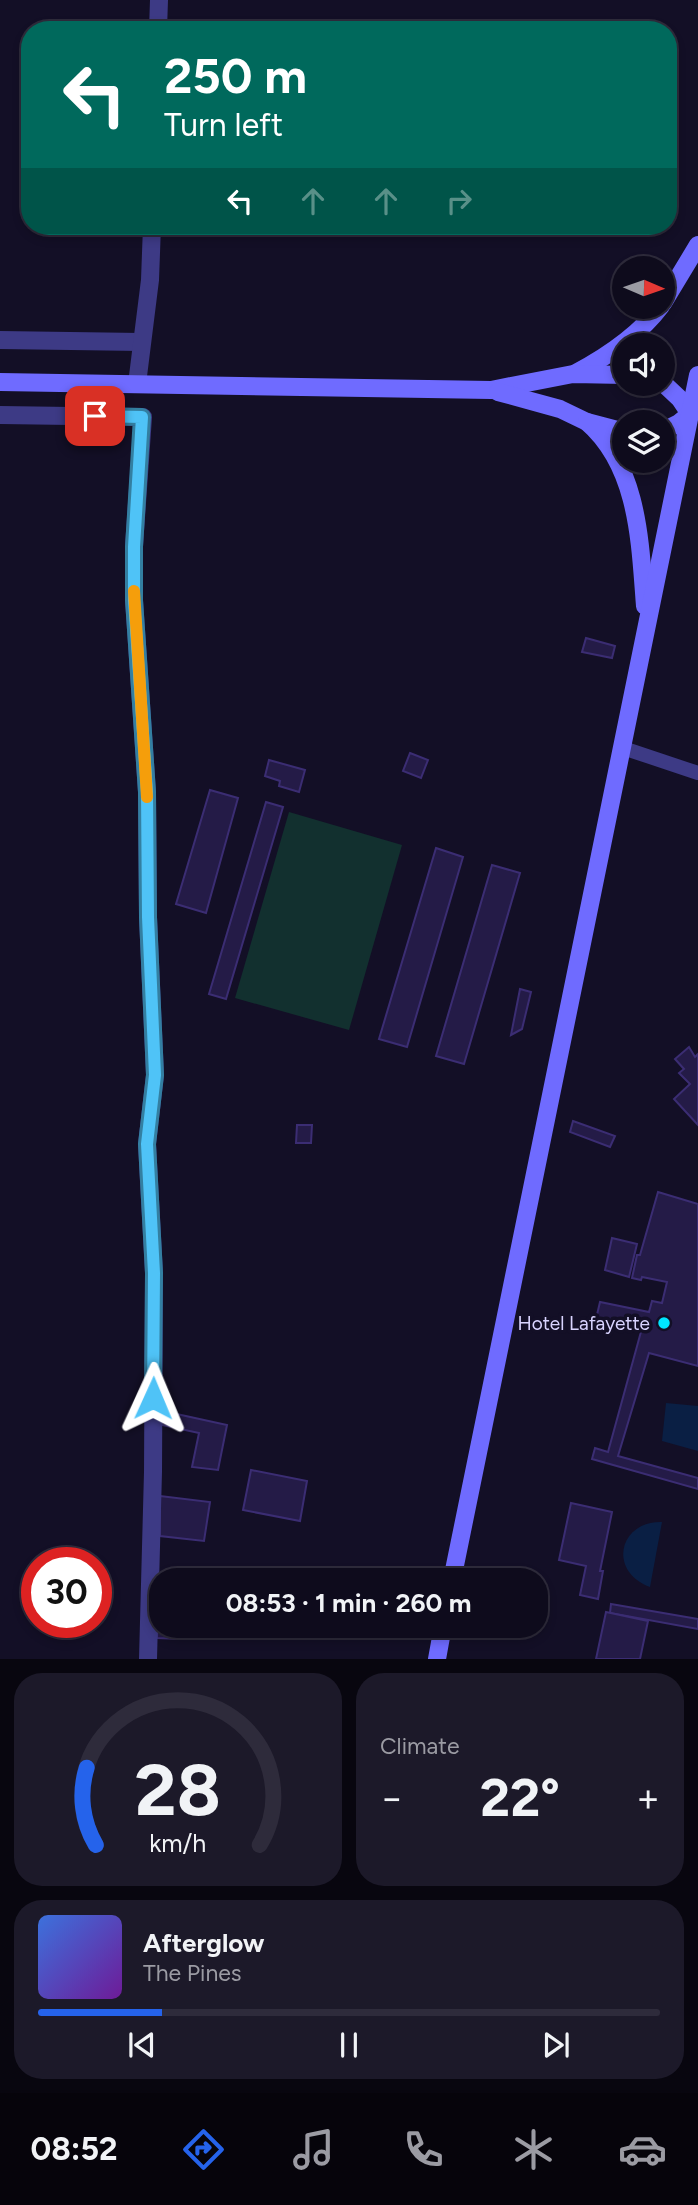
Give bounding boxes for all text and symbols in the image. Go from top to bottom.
text: 250 m [164,46,307,105]
icon: left [49,49,140,140]
text: Turn left [164,106,283,144]
icon: left [221,182,259,220]
icon: ahead [294,182,332,220]
icon: ahead [367,182,405,220]
icon: right [440,182,478,220]
north arrow [612,256,676,318]
map controls [612,256,675,473]
button: sound [612,333,675,396]
pin [65,386,125,446]
icon: arrive [76,397,114,435]
button: layers [612,410,675,473]
place label: Hotel Lafayette [517,1312,650,1335]
marker: Hotel Lafayette [656,1315,672,1331]
position arrow [116,1361,190,1435]
speed limit sign: 30 [21,1547,112,1638]
text: 08:53 · 1 min · 260 m [226,1587,471,1619]
text: Climate [380,1732,459,1760]
text: 28 [135,1747,221,1834]
text: 22° [480,1767,560,1829]
text: − [380,1775,404,1821]
text: + [636,1775,660,1821]
text: km/h [149,1828,207,1858]
text: Afterglow [143,1927,265,1959]
text: The Pines [143,1959,242,1987]
icon: previous [123,2026,161,2064]
icon: pause [330,2026,368,2064]
icon: next [537,2026,575,2064]
icon: directions [179,2125,228,2174]
icon: music [289,2125,338,2174]
icon: phone [399,2125,448,2174]
icon: climate [509,2125,558,2174]
icon: car [618,2125,667,2174]
text: 08:52 [30,2130,118,2168]

